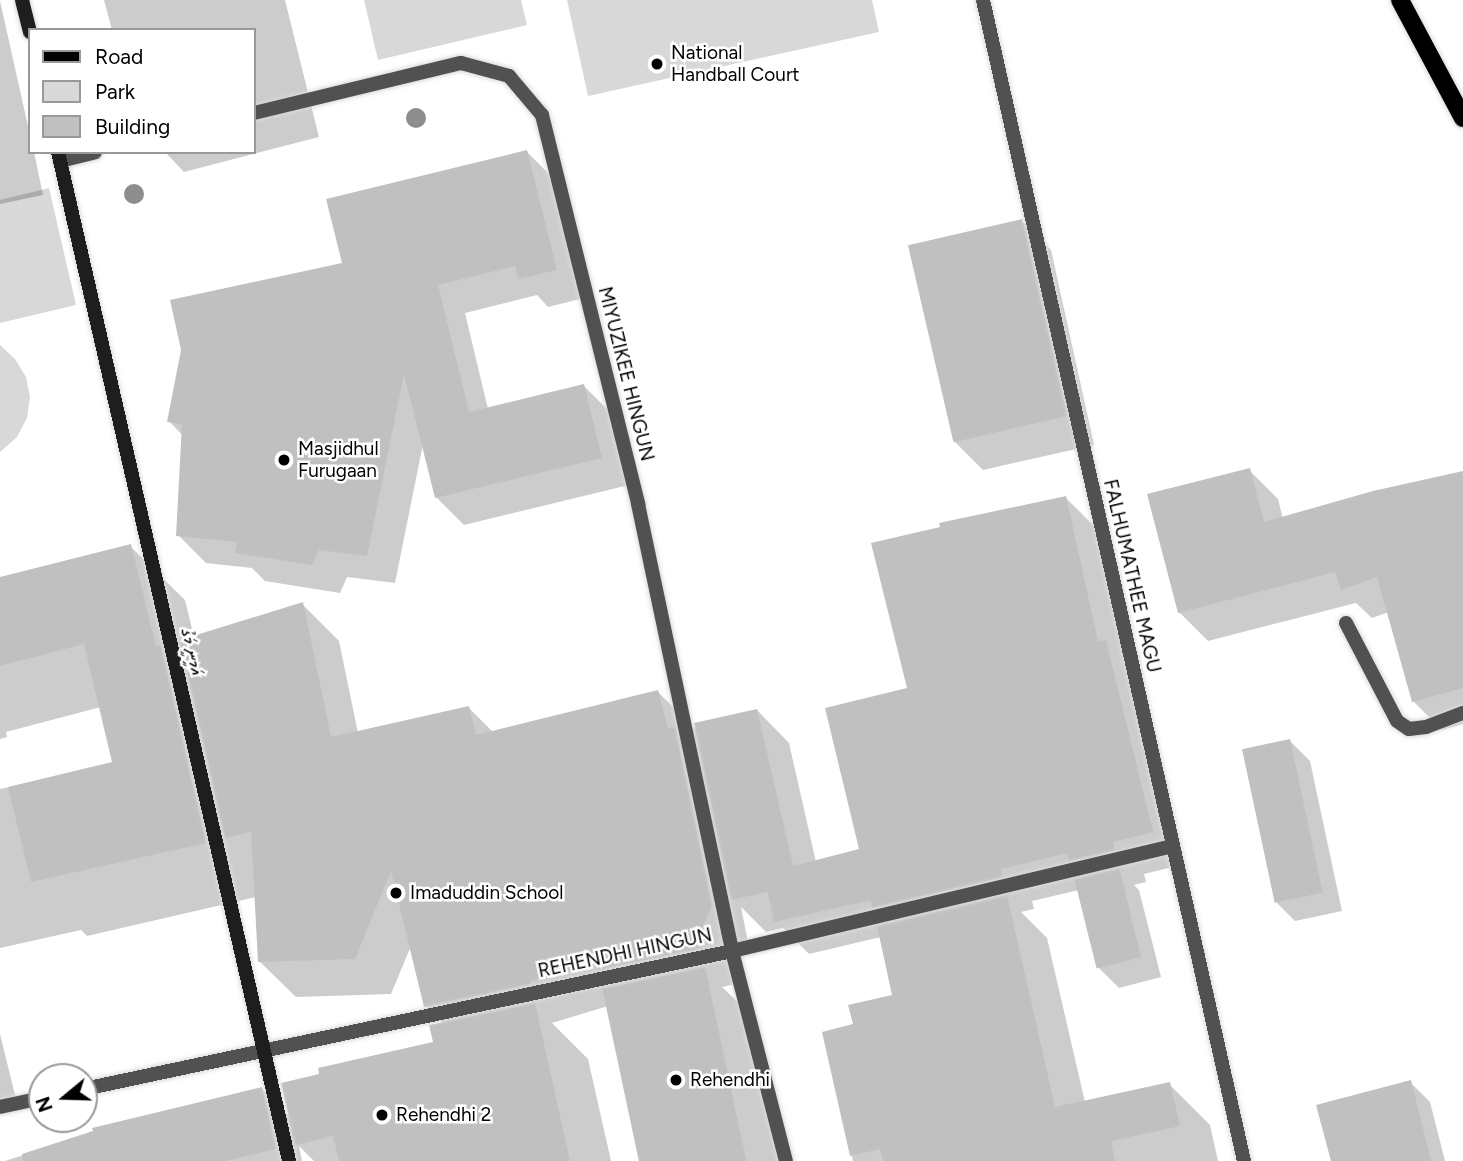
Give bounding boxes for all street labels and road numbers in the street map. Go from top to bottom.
street label: MIYUZIKEE HINGUN [593,284,659,464]
street label: FALHUMATHEE MAGU [1099,477,1165,675]
street label: އަމީނީ މަގު [175,626,209,678]
street label: REHENDHI HINGUN [536,923,714,983]

